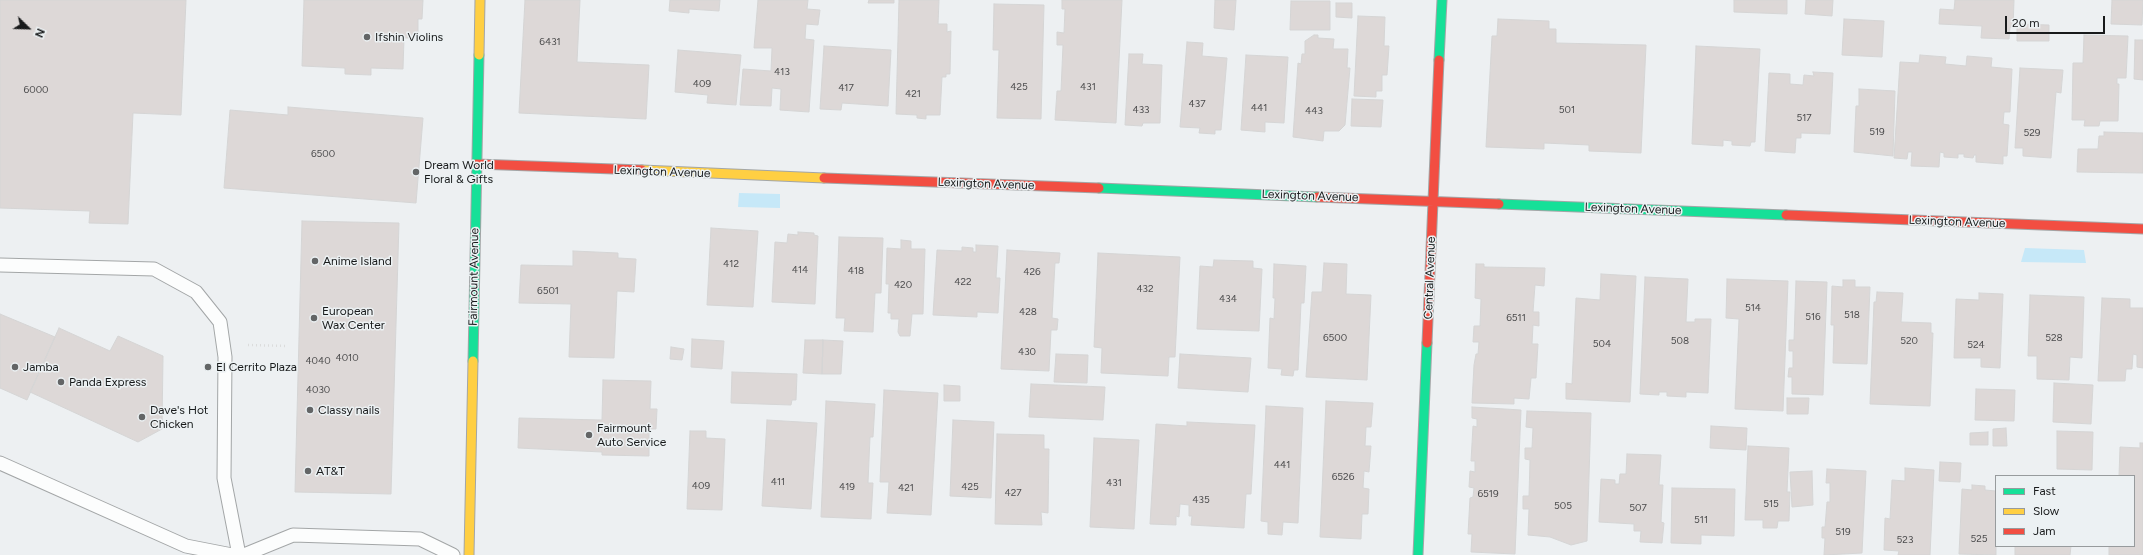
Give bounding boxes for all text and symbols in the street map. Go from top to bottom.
north arrow [8,8,48,48]
scale bar [2007,8,2107,34]
text: 20 m [2012,16,2040,30]
text: N [32,26,47,39]
place label: Ifshin Violins [375,30,443,44]
marker: Ifshin Violins [362,32,372,42]
house number: 6431 [539,36,561,48]
house number: 413 [774,66,790,78]
house number: 409 [693,78,711,90]
house number: 425 [1010,81,1028,93]
house number: 431 [1080,81,1096,93]
house number: 417 [838,82,854,94]
house number: 6000 [24,84,48,96]
house number: 421 [905,88,921,100]
house number: 437 [1188,98,1206,110]
house number: 441 [1251,102,1267,114]
house number: 433 [1132,104,1150,116]
house number: 501 [1559,104,1575,116]
house number: 443 [1305,105,1323,117]
house number: 517 [1796,112,1812,124]
house number: 519 [1869,126,1885,138]
house number: 529 [2024,127,2040,139]
house number: 6500 [311,148,335,160]
place label: Dream World Floral & Gifts [424,158,494,186]
street label: Lexington Avenue [613,163,711,181]
marker: Dream World Floral & Gifts [411,167,421,177]
street label: Lexington Avenue [937,175,1035,193]
street label: Lexington Avenue [1261,187,1359,205]
street label: Lexington Avenue [1584,200,1682,218]
street label: Lexington Avenue [1908,213,2006,231]
street label: Fairmount Avenue [466,228,482,326]
street label: Central Avenue [1421,236,1439,320]
place label: Anime Island [323,254,392,268]
marker: Anime Island [310,256,320,266]
house number: 412 [723,258,739,270]
house number: 414 [792,264,808,276]
house number: 418 [848,265,864,277]
house number: 426 [1023,266,1041,278]
house number: 422 [954,276,972,288]
house number: 420 [894,279,912,291]
house number: 432 [1136,283,1154,295]
house number: 6501 [537,285,559,297]
house number: 434 [1219,293,1237,305]
house number: 514 [1745,302,1761,314]
place label: European Wax Center [322,304,385,332]
house number: 428 [1019,306,1037,318]
house number: 518 [1844,309,1860,321]
house number: 516 [1805,311,1821,323]
house number: 6511 [1506,312,1526,324]
marker: European Wax Center [309,313,319,323]
house number: 6500 [1323,332,1347,344]
house number: 528 [2045,332,2063,344]
house number: 508 [1671,335,1689,347]
house number: 520 [1900,335,1918,347]
house number: 504 [1593,338,1611,350]
house number: 524 [1967,339,1985,351]
house number: 430 [1018,346,1036,358]
house number: 4010 [335,352,359,364]
house number: 4040 [305,355,331,367]
place label: Jamba [23,360,59,374]
place label: El Cerrito Plaza [216,360,297,374]
marker: Jamba [10,362,20,372]
marker: El Cerrito Plaza [203,362,213,372]
place label: Panda Express [69,375,146,389]
marker: Panda Express [56,377,66,387]
house number: 4030 [306,384,330,396]
place label: Dave's Hot Chicken [150,403,208,431]
place label: Classy nails [318,403,380,417]
marker: Classy nails [305,405,315,415]
marker: Dave's Hot Chicken [137,412,147,422]
place label: Fairmount Auto Service [597,421,666,449]
marker: Fairmount Auto Service [584,430,594,440]
house number: 441 [1274,459,1290,471]
place label: AT&T [316,464,345,478]
marker: AT&T [303,466,313,476]
house number: 6526 [1332,471,1354,483]
legend [1995,475,2135,547]
house number: 411 [771,476,785,488]
house number: 431 [1106,477,1122,489]
house number: 409 [692,480,710,492]
house number: 419 [839,481,855,493]
house number: 425 [961,481,979,493]
house number: 421 [898,482,914,494]
text: Fast [2033,484,2056,498]
house number: 427 [1004,487,1022,499]
house number: 6519 [1477,488,1499,500]
house number: 435 [1192,494,1210,506]
house number: 515 [1763,498,1779,510]
house number: 505 [1554,500,1572,512]
house number: 507 [1629,502,1647,514]
text: Slow [2033,504,2059,518]
house number: 511 [1694,514,1708,526]
text: Jam [2033,524,2056,538]
house number: 519 [1835,526,1851,538]
house number: 525 [1970,533,1988,545]
house number: 523 [1897,534,1913,546]

